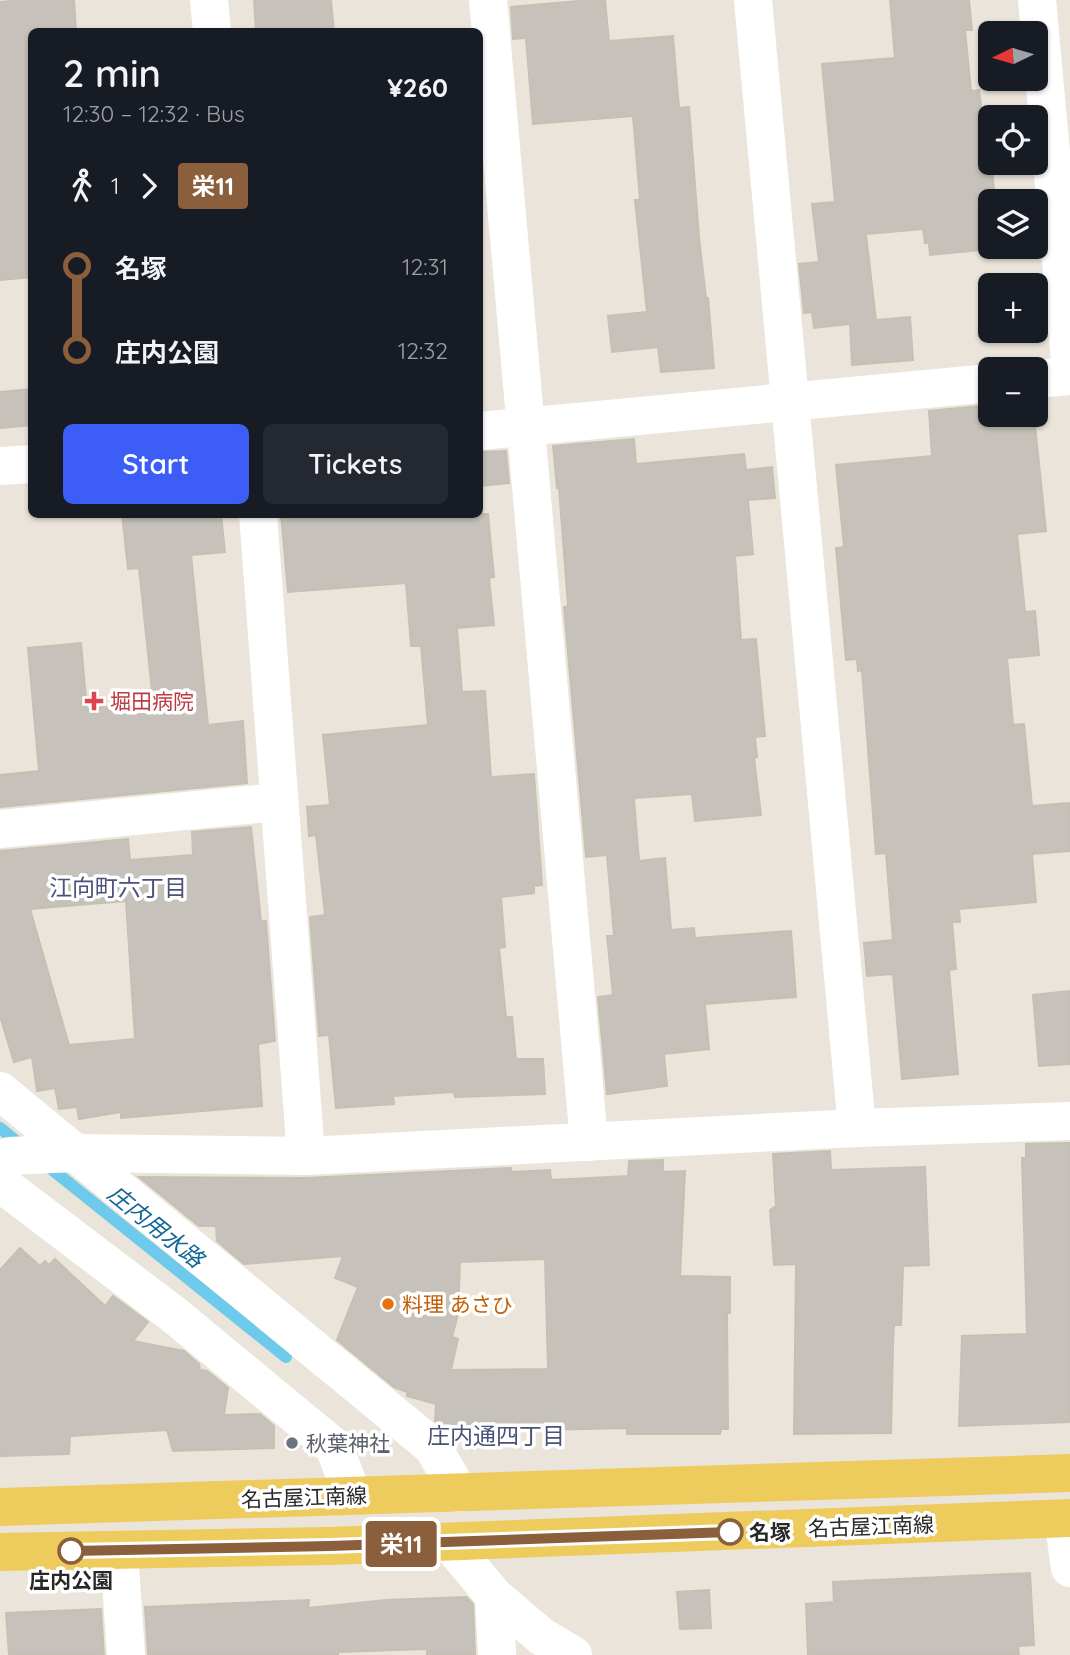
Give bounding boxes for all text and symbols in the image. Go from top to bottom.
north arrow [978,21,1048,91]
map controls [978,21,1048,427]
text: 2 min [63,49,161,97]
text: ¥260 [387,71,448,104]
text: 12:30 – 12:32 · Bus [63,99,245,128]
button: locate [978,105,1048,175]
icon: walk [63,167,101,205]
icon: forward [130,167,168,205]
text: 1 [111,171,120,200]
text: 栄11 [192,171,234,201]
button: layers [978,189,1048,259]
text: 名塚 [115,252,167,285]
text: 12:31 [402,252,448,281]
button: + [978,273,1048,343]
text: 庄内公園 [115,336,219,369]
text: 12:32 [398,336,448,365]
button: − [978,357,1048,427]
button: Start [63,424,249,504]
button: Tickets [263,424,448,504]
place label: 堀田病院 [110,688,194,714]
marker: 堀田病院 [84,691,104,711]
district label: 江向町六丁目 [49,873,187,902]
water label: 庄内用水路 [102,1179,211,1275]
place label: 料理 あさひ [402,1291,513,1317]
marker: 料理 あさひ [380,1296,396,1312]
district label: 庄内通四丁目 [427,1421,565,1450]
place label: 秋葉神社 [306,1430,390,1456]
marker: 秋葉神社 [284,1435,300,1451]
street label: 名古屋江南線 [241,1482,367,1512]
street label: 名古屋江南線 [808,1511,934,1541]
marker: 名塚 [717,1519,743,1545]
place label: 名塚 [749,1519,791,1545]
line badge: 栄11 [361,1521,441,1567]
text: 栄11 [380,1529,422,1559]
marker: 庄内公園 [58,1538,84,1564]
place label: 庄内公園 [29,1567,113,1593]

